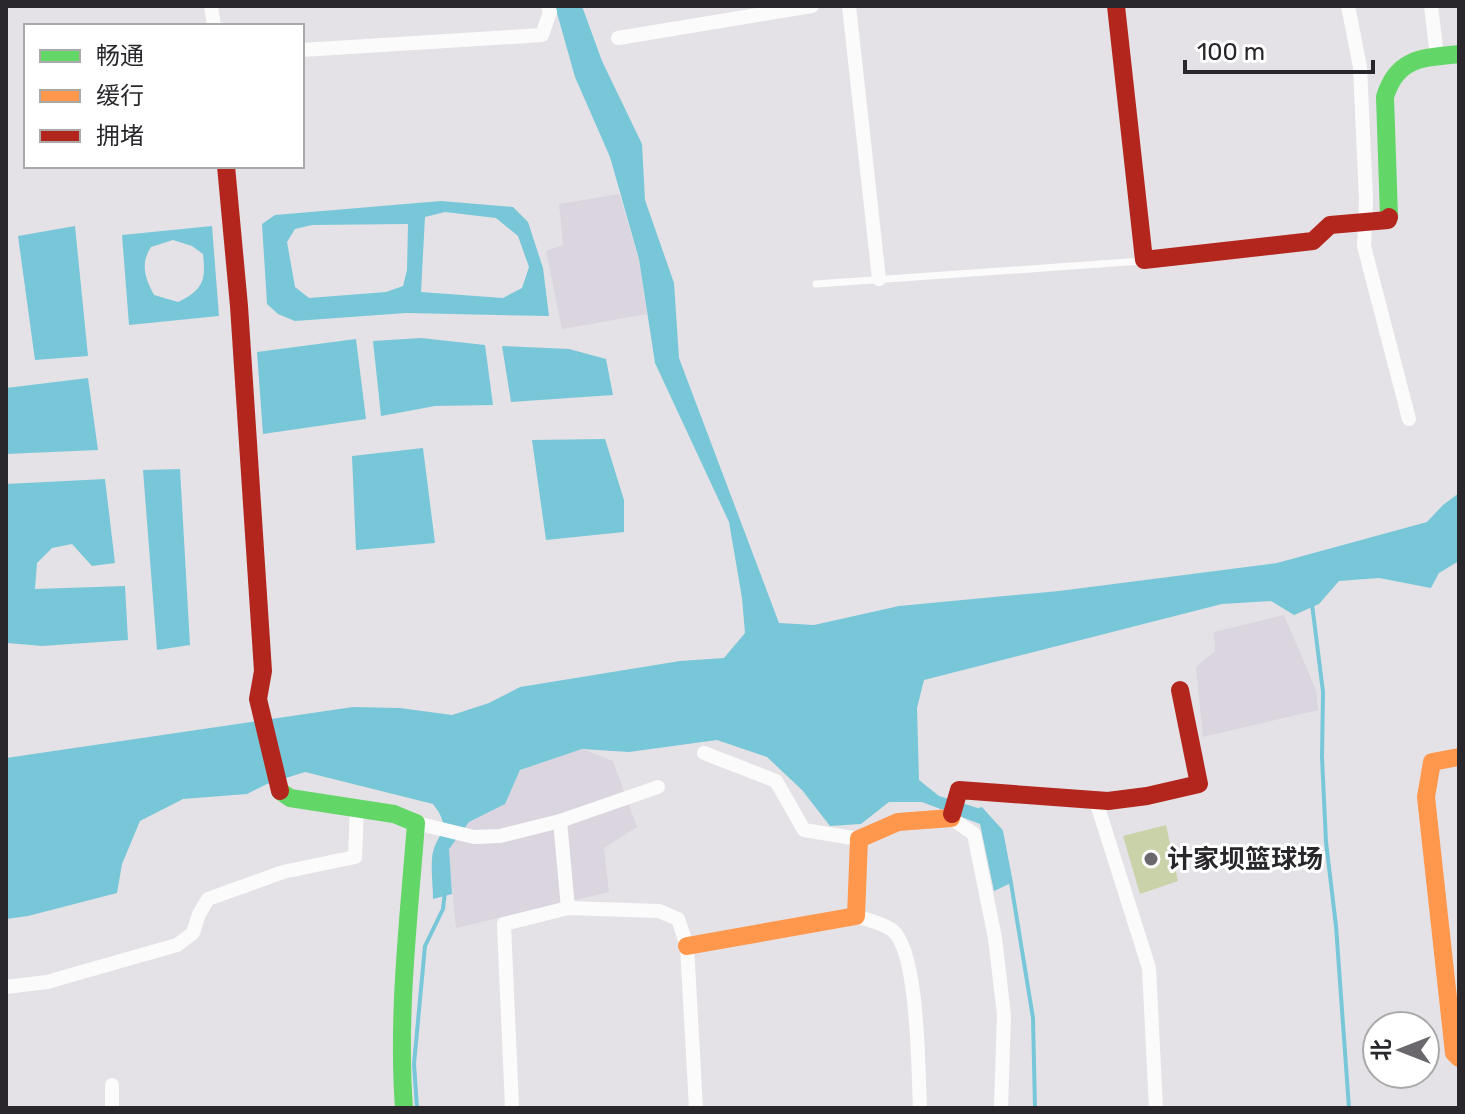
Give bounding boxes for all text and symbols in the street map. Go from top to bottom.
legend [24,24,304,168]
scale bar [1185,24,1373,74]
text: 100 m [1197,38,1265,66]
text: 畅通 [96,42,144,70]
text: 缓行 [96,82,144,110]
text: 拥堵 [96,122,144,150]
place label: 计家坝篮球场 [1167,844,1323,875]
marker: 计家坝篮球场 [1142,850,1160,868]
north arrow [1361,1010,1441,1090]
text: 北 [1368,1039,1395,1061]

